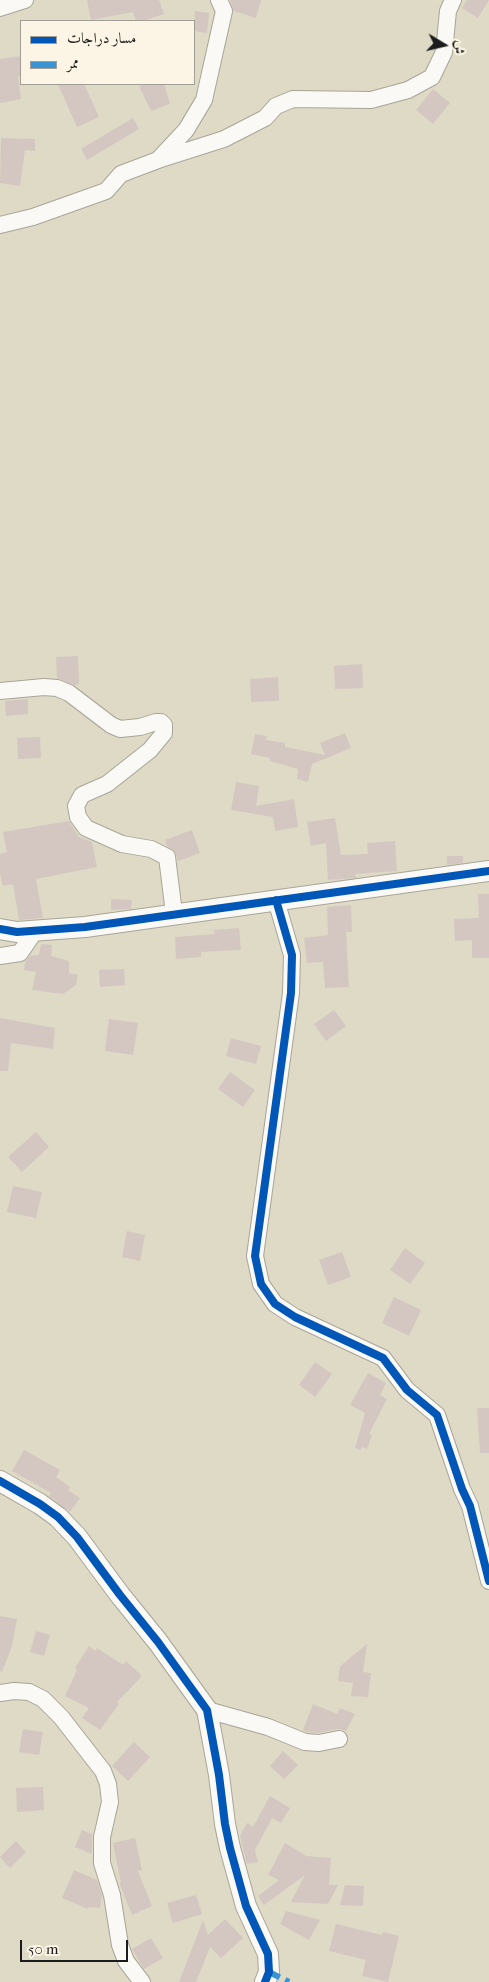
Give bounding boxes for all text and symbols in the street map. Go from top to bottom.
legend [20,20,195,85]
north arrow [419,20,469,70]
text: مسار دراجات [67,29,136,47]
text: ش [450,39,469,56]
text: ممر [67,54,79,72]
scale bar [22,1930,130,1962]
text: 50 m [28,1940,58,1958]

